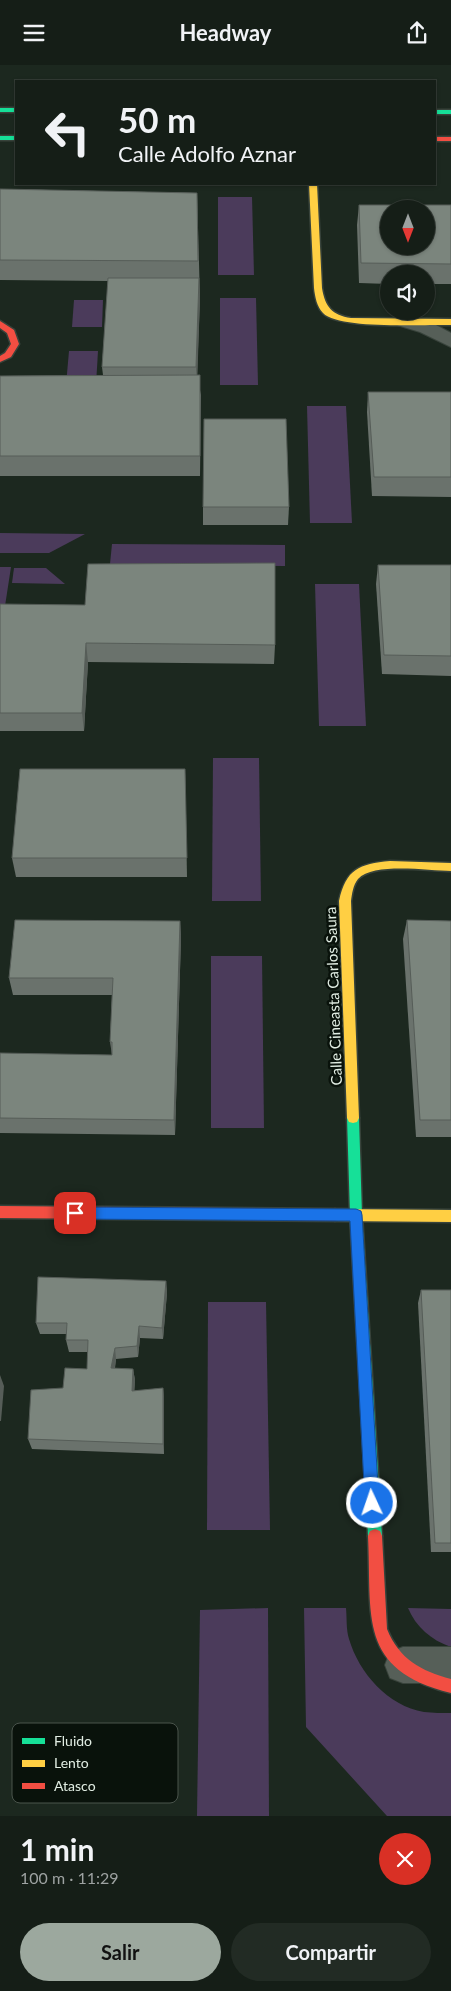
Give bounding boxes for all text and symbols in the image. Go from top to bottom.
icon: menu [20,19,48,47]
text: Headway [180,19,271,46]
icon: share [403,19,431,47]
text: 50 m [118,98,196,140]
icon: left [35,100,100,165]
text: Calle Adolfo Aznar [118,140,296,167]
north arrow [380,200,435,255]
map controls [380,200,435,320]
button: sound [380,265,435,320]
street label: Calle Cineasta Carlos Saura [321,906,345,1086]
pin [54,1192,96,1234]
icon: arrive [61,1199,89,1227]
position arrow [345,1476,397,1528]
legend [12,1723,178,1803]
text: Fluido [54,1732,92,1749]
text: Lento [54,1754,89,1771]
text: Atasco [54,1777,96,1794]
text: 1 min [20,1831,94,1867]
button: close [379,1833,431,1885]
text: 100 m · 11:29 [20,1868,119,1887]
button: Salir [20,1923,221,1981]
button: Compartir [231,1923,431,1981]

